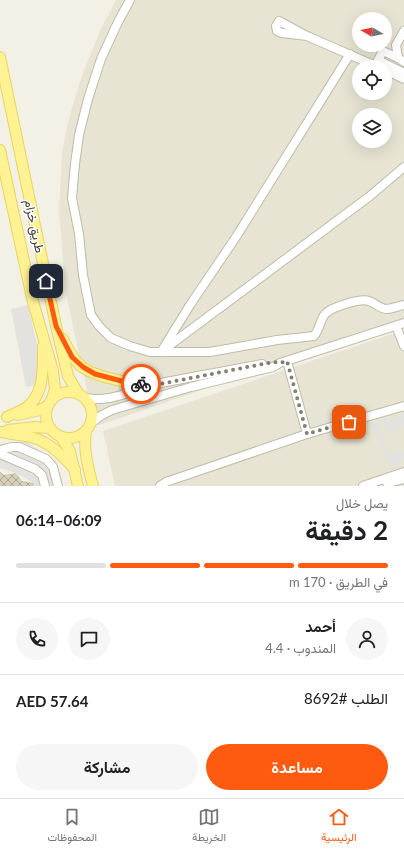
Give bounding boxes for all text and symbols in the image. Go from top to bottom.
north arrow [352,12,392,52]
map controls [352,12,392,148]
button: locate [352,60,392,100]
button: layers [352,108,392,148]
street label: طريق خزام [21,198,48,255]
pin [29,264,63,298]
icon: home [35,270,57,292]
courier [121,364,161,404]
icon: bike [130,373,152,395]
pin [332,405,366,439]
icon: bag [338,411,360,433]
text: يصل خلال [336,495,388,511]
text: 06:09–06:14 [16,511,102,529]
text: 2 دقيقة [305,514,388,546]
text: في الطريق · 170 m [289,574,388,590]
text: أحمد [305,617,336,635]
button: phone [16,618,58,660]
button: chat [68,618,110,660]
button: person [346,618,388,660]
text: المندوب · 4.4 [265,640,336,656]
text: الطلب #8692 [304,689,388,707]
text: AED 57.64 [16,692,88,710]
button: مشاركة [16,744,198,790]
button: مساعدة [206,744,388,790]
tab: المحفوظات [48,806,97,847]
tab: الخريطة [192,806,226,847]
tab: الرئيسية [321,806,357,847]

